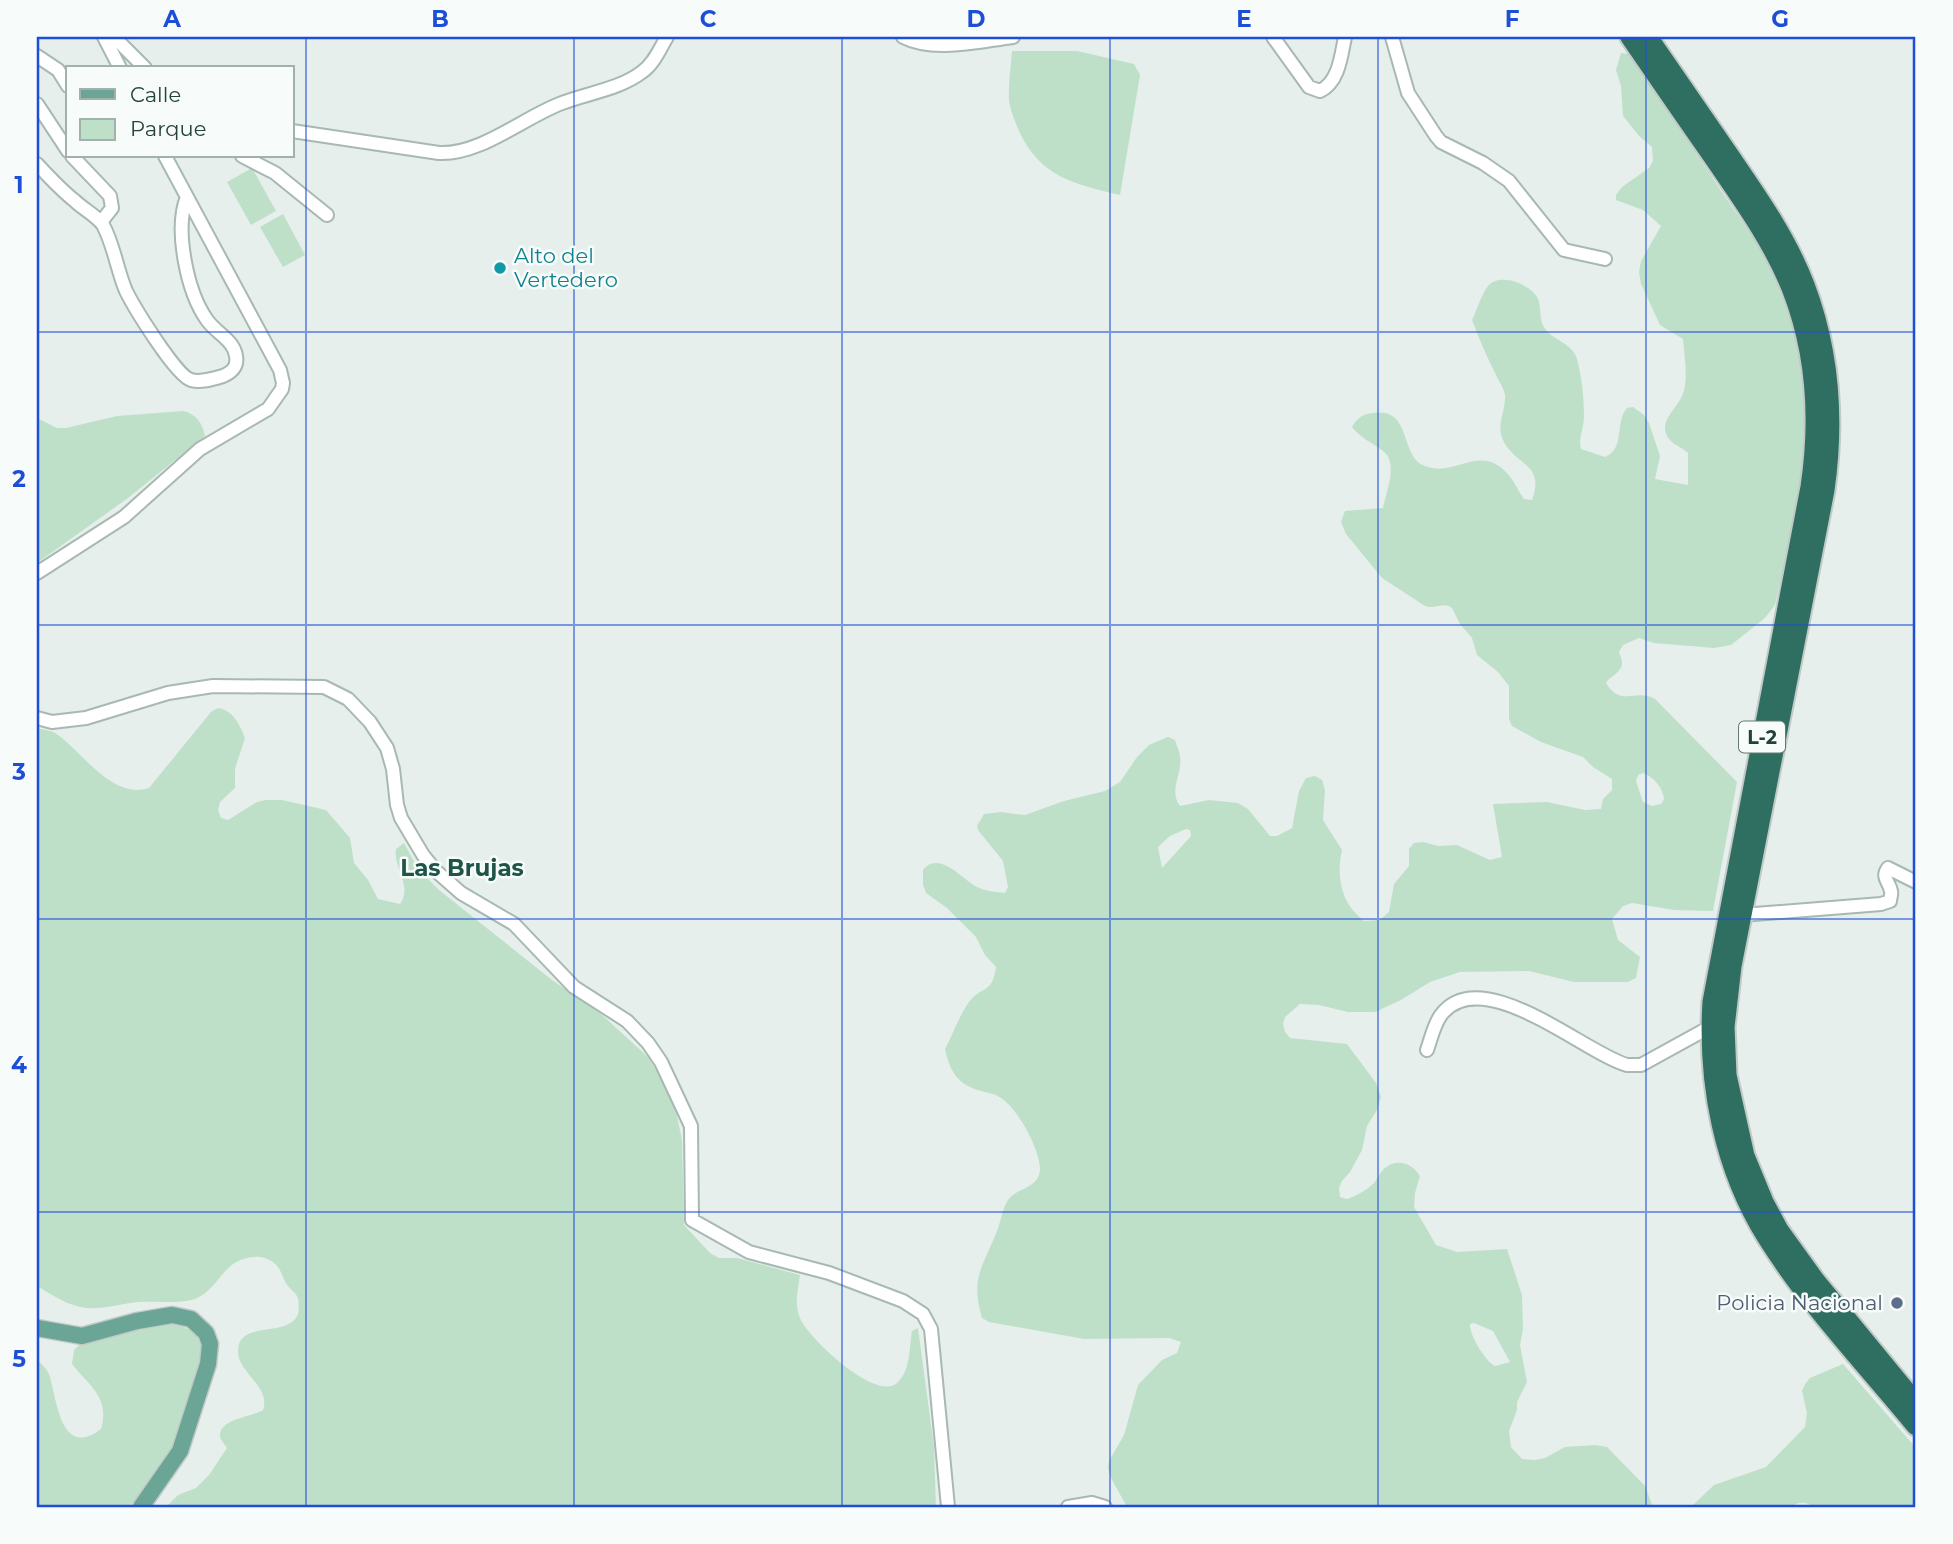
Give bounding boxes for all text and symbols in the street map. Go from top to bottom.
text: A [162,5,181,33]
text: B [431,5,449,33]
text: C [700,5,717,33]
text: D [967,5,986,33]
text: E [1236,5,1252,33]
text: F [1505,5,1520,33]
text: G [1771,5,1789,33]
legend [66,66,294,158]
text: Calle [130,82,181,107]
text: Parque [130,116,206,141]
text: 1 [14,171,24,199]
place label: Alto del Vertedero [514,243,618,292]
marker: Alto del Vertedero [492,260,508,276]
text: 2 [12,465,26,493]
road number: L-2 [1739,722,1785,752]
text: 3 [11,758,26,786]
district label: Las Brujas [400,854,524,882]
text: 4 [11,1051,27,1079]
place label: Policia Nacional [1716,1290,1883,1315]
marker: Policia Nacional [1889,1295,1905,1311]
text: 5 [12,1345,26,1373]

